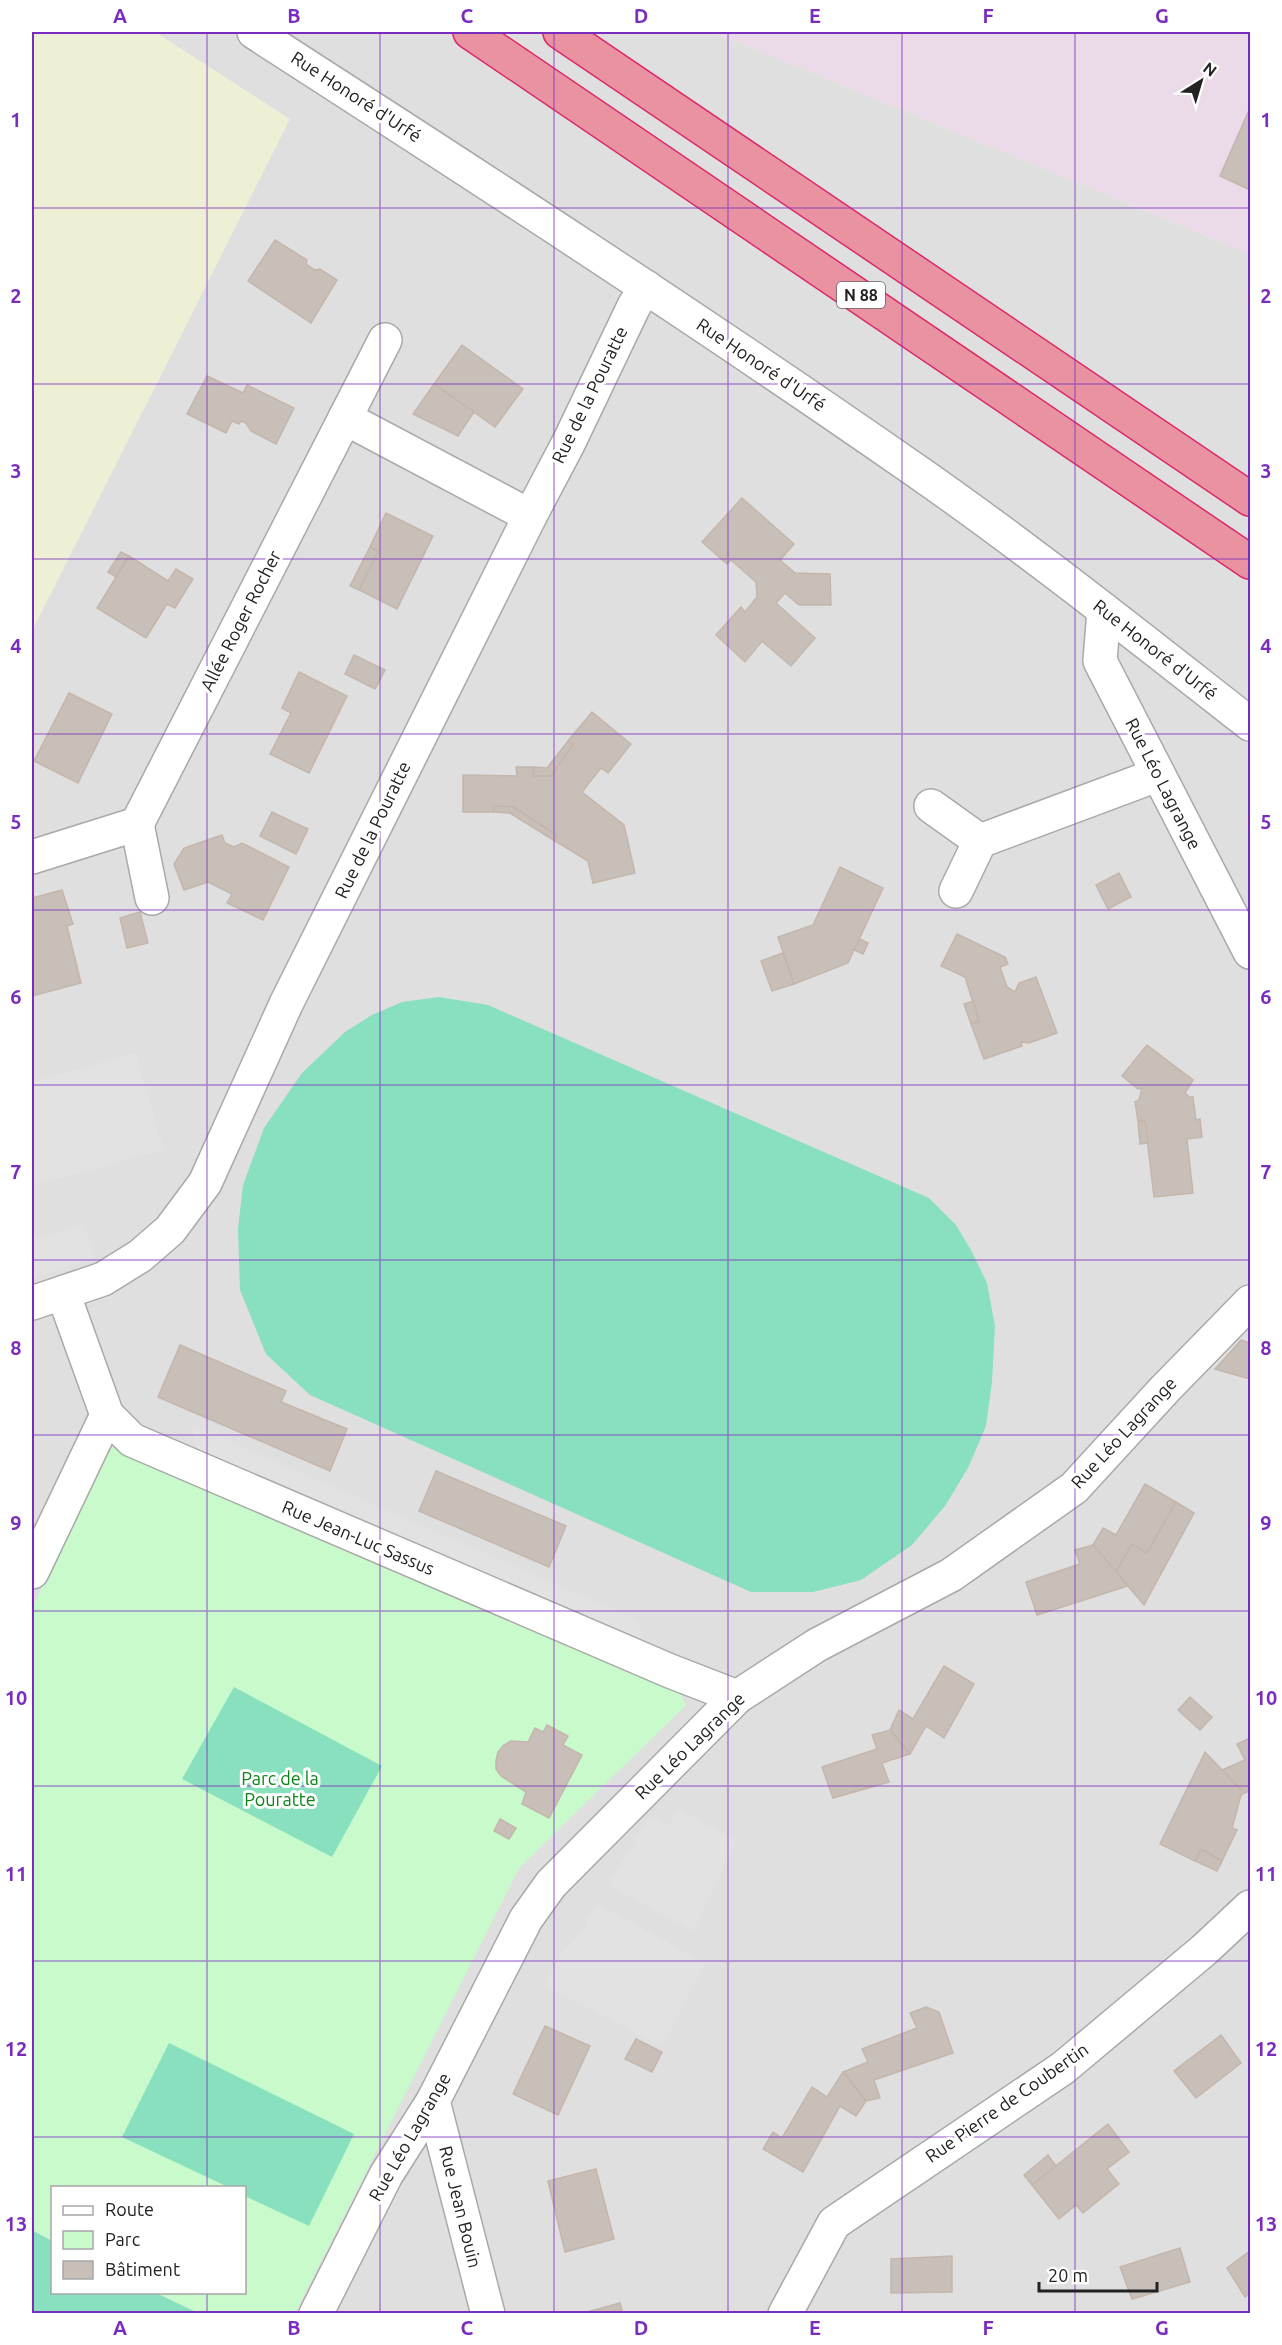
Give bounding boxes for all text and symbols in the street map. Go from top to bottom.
text: A [113,4,127,27]
text: B [287,4,301,27]
text: C [461,4,474,27]
text: D [634,4,648,27]
text: E [809,4,821,27]
text: F [982,4,994,27]
text: G [1155,4,1169,27]
street label: Rue Honoré d'Urfé [288,47,425,146]
north arrow [1171,51,1231,111]
text: N [1200,58,1220,80]
text: 1 [10,108,22,131]
text: 1 [1260,108,1272,131]
road number: N 88 [837,282,885,308]
text: 2 [10,284,22,307]
text: 2 [1260,284,1272,307]
street label: Rue Honoré d'Urfé [693,314,830,415]
street label: Rue de la Pouratte [547,323,631,466]
text: 3 [10,459,22,482]
text: 3 [1260,459,1272,482]
street label: Allée Roger Rocher [196,547,284,694]
street label: Rue Honoré d'Urfé [1090,595,1221,704]
text: 4 [10,634,22,657]
text: 4 [1260,634,1272,657]
street label: Rue Léo Lagrange [1122,715,1206,853]
street label: Rue de la Pouratte [330,758,414,901]
text: 5 [10,810,22,833]
text: 5 [1260,810,1272,833]
text: 6 [10,985,22,1008]
text: 6 [1260,985,1272,1008]
text: 7 [10,1160,22,1183]
text: 7 [1260,1160,1272,1183]
text: 8 [10,1336,22,1359]
text: 8 [1260,1336,1272,1359]
street label: Rue Léo Lagrange [1067,1373,1180,1492]
street label: Rue Jean-Luc Sassus [279,1496,438,1578]
text: 9 [10,1511,22,1534]
text: 9 [1260,1511,1272,1534]
text: 10 [5,1686,27,1709]
text: 10 [1255,1686,1277,1709]
street label: Rue Léo Lagrange [630,1688,748,1803]
park label: Parc de la Pouratte [241,1768,319,1809]
text: 11 [5,1862,27,1885]
text: 11 [1255,1862,1277,1885]
text: 12 [5,2037,27,2060]
text: 12 [1255,2037,1277,2060]
street label: Rue Pierre de Coubertin [921,2038,1092,2166]
street label: Rue Léo Lagrange [364,2069,454,2204]
street label: Rue Jean Bouin [436,2144,486,2270]
legend [51,2186,246,2294]
text: Route [105,2199,154,2219]
text: 13 [5,2212,27,2235]
text: 13 [1255,2212,1277,2235]
text: Parc [105,2229,140,2249]
scale bar [1039,2255,1158,2293]
text: Bâtiment [105,2259,180,2279]
text: 20 m [1048,2265,1088,2285]
text: A [113,2316,127,2339]
text: B [287,2316,301,2339]
text: C [461,2316,474,2339]
text: D [634,2316,648,2339]
text: E [809,2316,821,2339]
text: F [982,2316,994,2339]
text: G [1155,2316,1169,2339]

